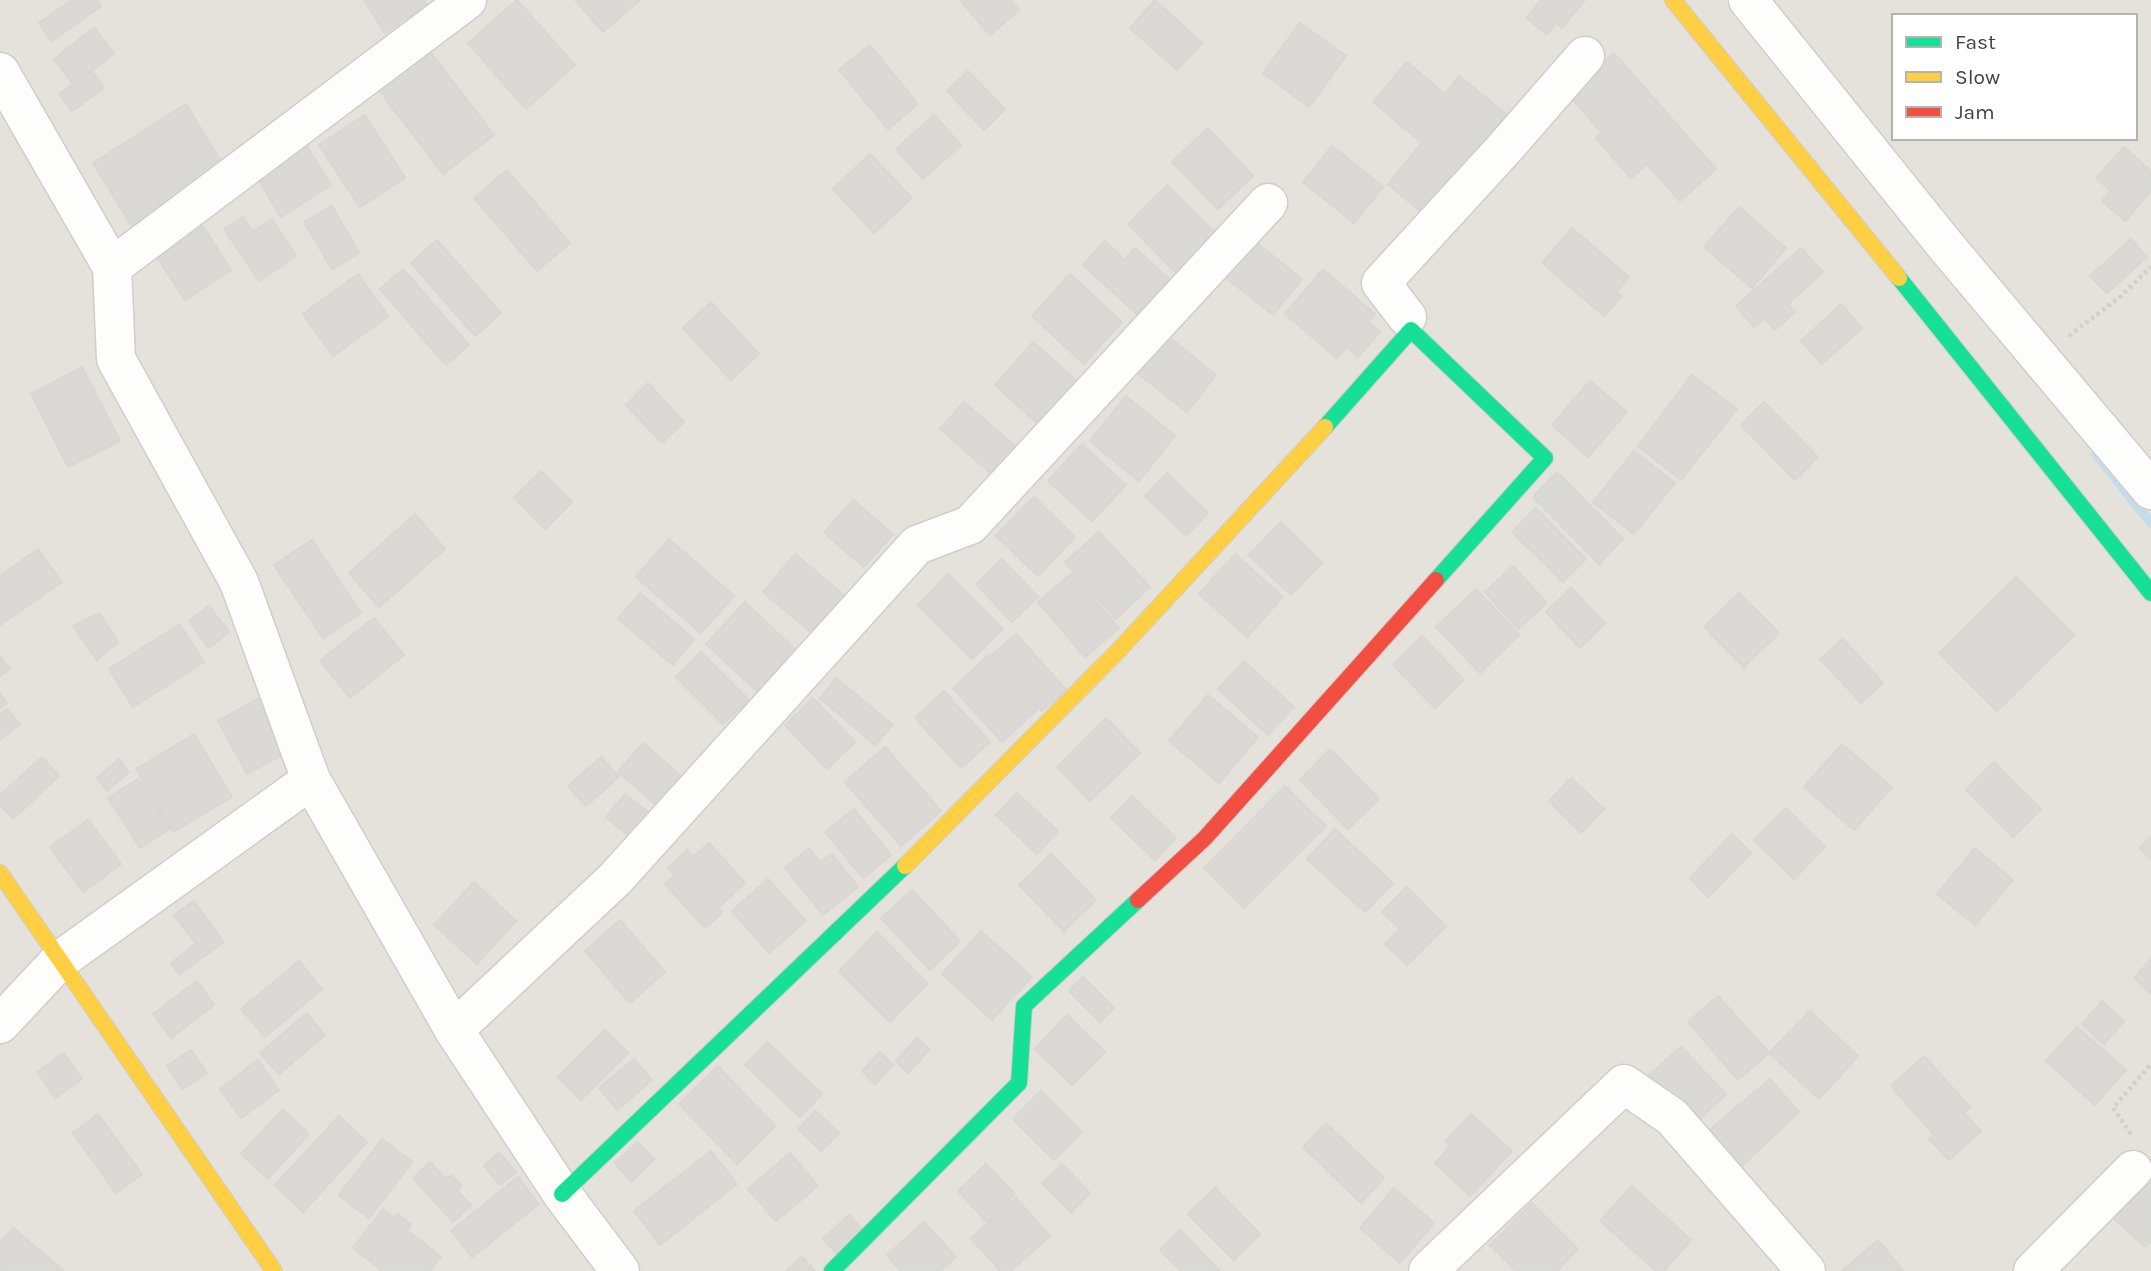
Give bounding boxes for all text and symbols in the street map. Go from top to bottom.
legend [1892,14,2137,140]
text: Fast [1955,30,1996,54]
text: Slow [1955,65,2000,89]
text: Jam [1955,100,1995,124]

